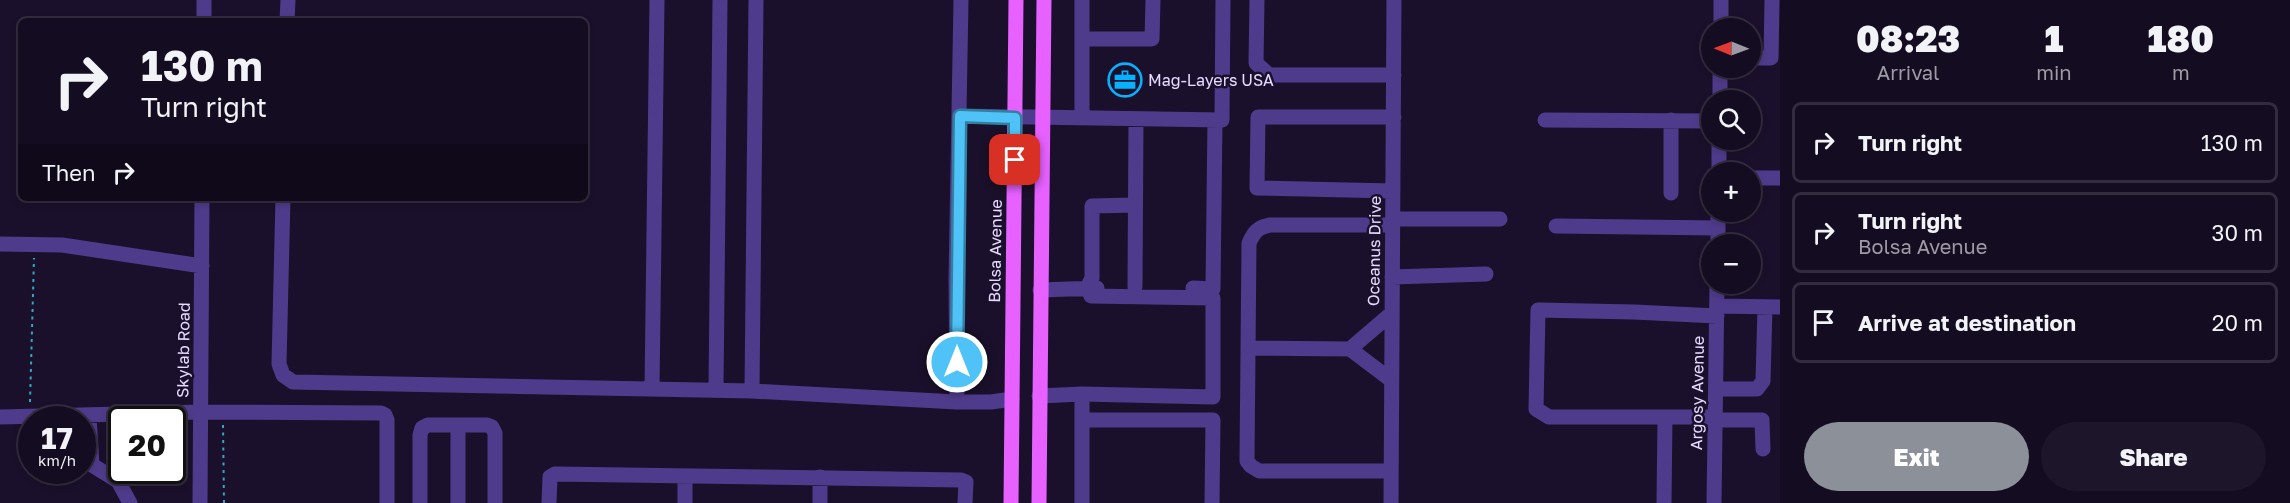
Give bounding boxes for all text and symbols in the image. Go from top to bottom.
text: 08:23 [1856,17,1960,60]
text: 1 [2044,17,2063,60]
text: 180 [2148,17,2214,60]
north arrow [1701,18,1761,78]
map controls [1701,18,1761,294]
text: 130 m [141,40,263,90]
icon: right [42,42,120,120]
text: Arrival [1877,60,1939,84]
text: min [2036,60,2072,84]
text: m [2172,60,2190,84]
office icon: Mag-Layers USA [1107,62,1143,98]
place label: Mag-Layers USA [1148,70,1274,90]
button: search [1701,90,1761,150]
text: Turn right [141,91,267,123]
icon: right [1807,126,1840,159]
text: Turn right [1858,129,1962,156]
text: 130 m [2201,129,2263,156]
pin [989,134,1040,185]
icon: arrive [998,143,1031,176]
icon: right [107,156,140,189]
text: Then [42,159,95,186]
button: + [1701,162,1761,222]
street label: Oceanus Drive [1363,196,1385,306]
street label: Bolsa Avenue [984,199,1006,303]
text: Turn right [1858,207,1962,234]
icon: right [1807,216,1840,249]
text: 30 m [2212,219,2263,246]
button: − [1701,234,1761,294]
text: Bolsa Avenue [1858,234,1987,258]
street label: Skylab Road [172,302,194,398]
icon: arrive [1807,306,1840,339]
text: Arrive at destination [1858,309,2076,336]
text: 20 m [2212,309,2263,336]
position arrow [925,330,989,394]
street label: Argosy Avenue [1686,336,1708,450]
speed limit sign: 20 [108,406,186,484]
text: 17 [41,420,73,456]
button: Exit [1804,422,2029,491]
button: Share [2041,422,2266,491]
text: km/h [38,451,76,469]

